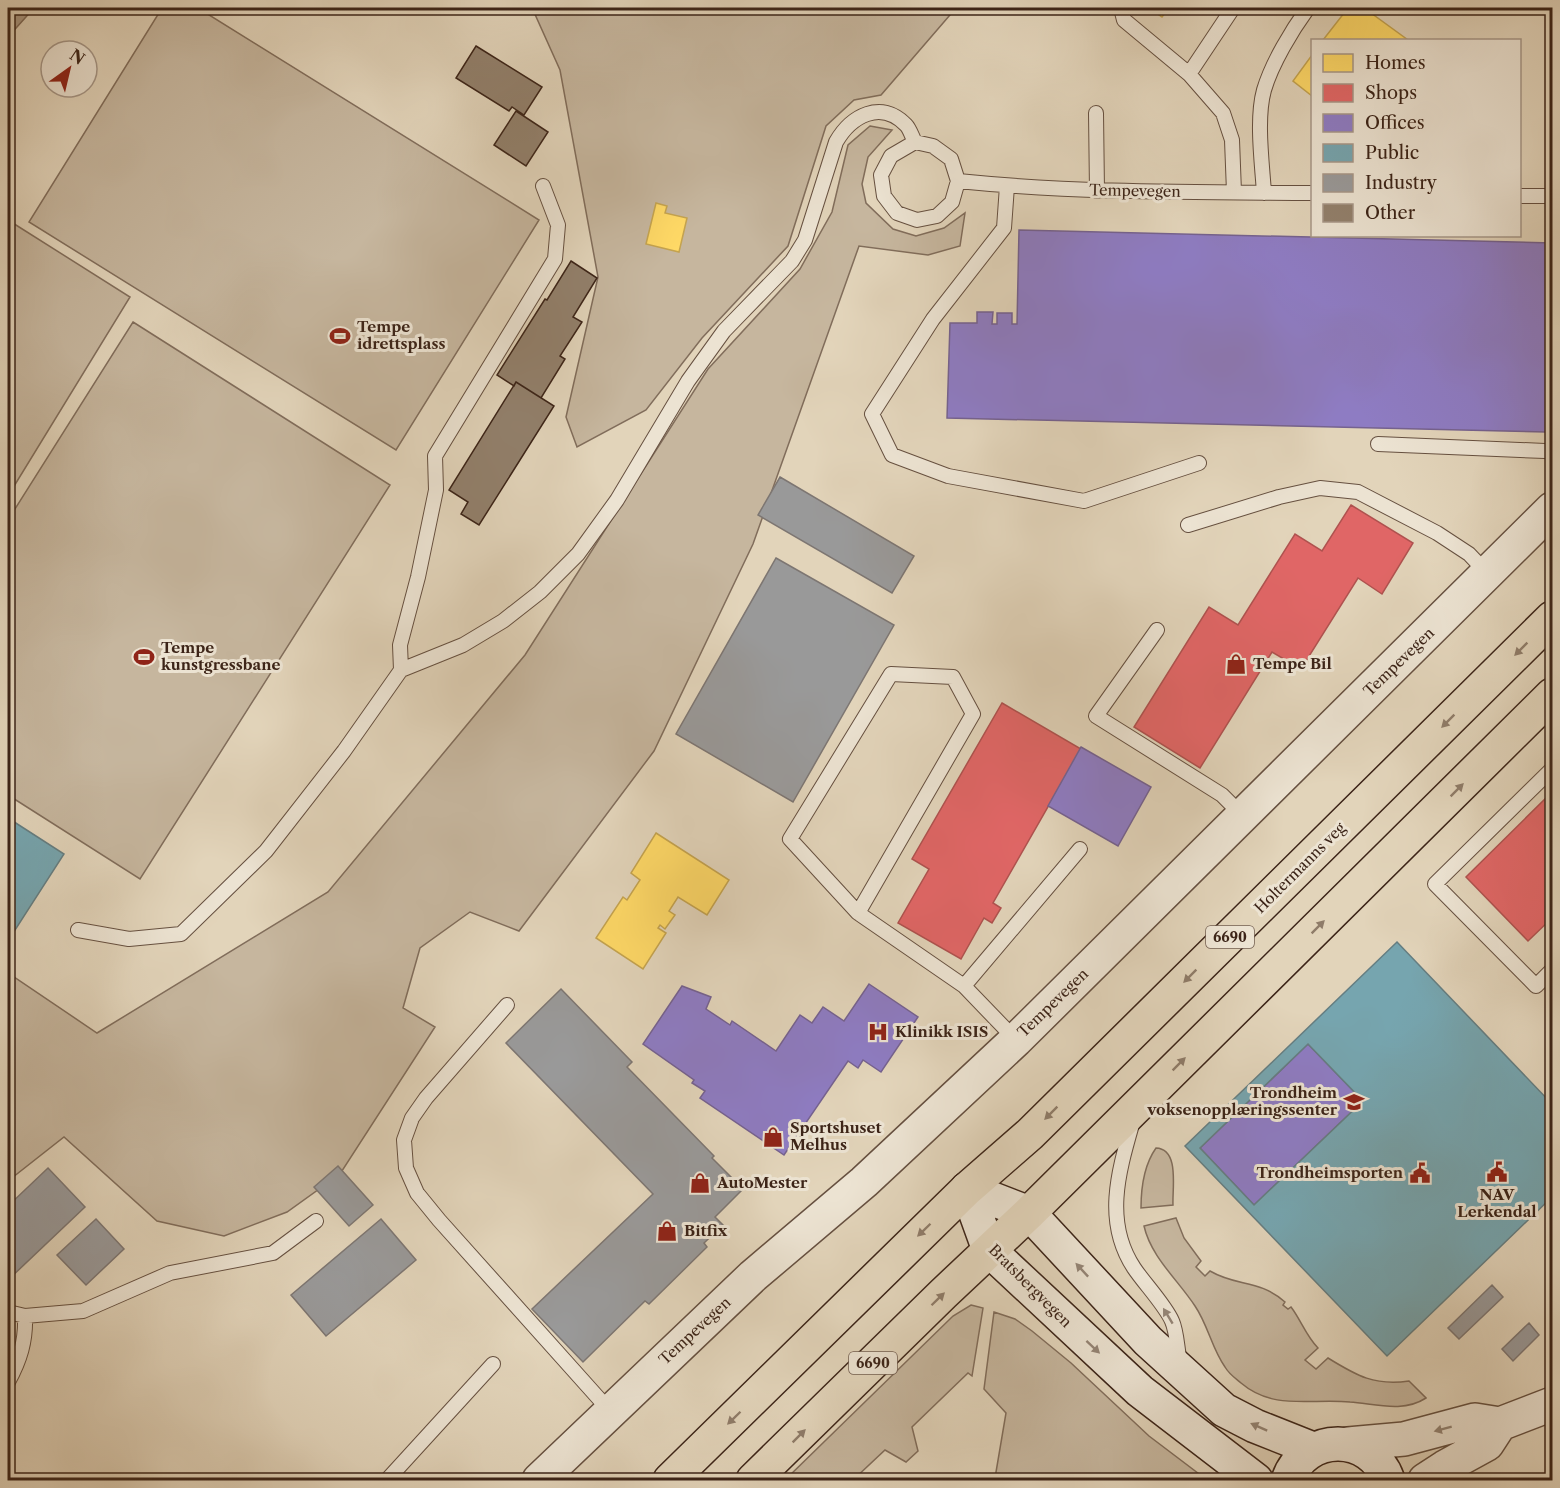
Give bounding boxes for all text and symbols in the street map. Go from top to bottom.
north arrow [39,39,99,99]
legend [1311,39,1521,237]
text: N [66,44,89,69]
text: Homes [1365,52,1426,74]
text: Shops [1365,82,1417,104]
text: Offices [1365,112,1425,134]
text: Public [1365,142,1419,164]
text: Industry [1365,172,1438,194]
street label: Tempevegen [1089,180,1181,201]
text: Other [1365,202,1416,224]
place label: Tempe idrettsplass [357,317,445,353]
sports icon: Tempe idrettsplass [328,324,352,348]
street label: Tempevegen [1359,623,1439,700]
place label: Tempe kunstgressbane [161,638,280,674]
one-way arrow [1514,642,1529,656]
sports icon: Tempe kunstgressbane [132,645,156,669]
shop icon: Tempe Bil [1224,652,1248,676]
place label: Tempe Bil [1253,654,1332,673]
one-way arrow [1442,714,1456,728]
one-way arrow [1449,783,1463,797]
street label: Holtermanns veg [1250,818,1349,917]
one-way arrow [1311,920,1325,934]
road number: 6690 [1206,926,1254,948]
street label: Tempevegen [1013,964,1093,1041]
one-way arrow [1183,969,1197,983]
hospital icon: Klinikk ISIS [866,1020,890,1044]
place label: Klinikk ISIS [895,1022,988,1041]
one-way arrow [1172,1057,1186,1071]
place label: Trondheim voksenopplæringssenter [1146,1083,1338,1119]
school or university icon: Trondheim voksenopplæringssenter [1342,1090,1366,1114]
one-way arrow [1045,1106,1059,1120]
place label: Sportshuset Melhus [790,1118,882,1154]
shop icon: Sportshuset Melhus [761,1125,785,1149]
public building icon: NAV Lerkendal [1485,1160,1509,1184]
public building icon: Trondheimsporten [1408,1161,1432,1185]
place label: Trondheimsporten [1257,1163,1404,1182]
shop icon: AutoMester [688,1171,712,1195]
place label: AutoMester [716,1173,808,1192]
place label: NAV Lerkendal [1457,1185,1537,1221]
shop icon: Bitfix [655,1219,679,1243]
place label: Bitfix [684,1221,728,1240]
one-way arrow [917,1223,932,1237]
street label: Bratsbergvegen [985,1240,1076,1332]
one-way arrow [1076,1264,1090,1278]
street label: Tempevegen [655,1292,735,1369]
one-way arrow [930,1293,944,1307]
one-way arrow [1163,1308,1174,1325]
one-way arrow [1085,1340,1100,1353]
road number: 6690 [849,1352,897,1374]
one-way arrow [726,1411,741,1425]
one-way arrow [1250,1422,1268,1431]
one-way arrow [1434,1424,1453,1434]
one-way arrow [791,1429,805,1443]

